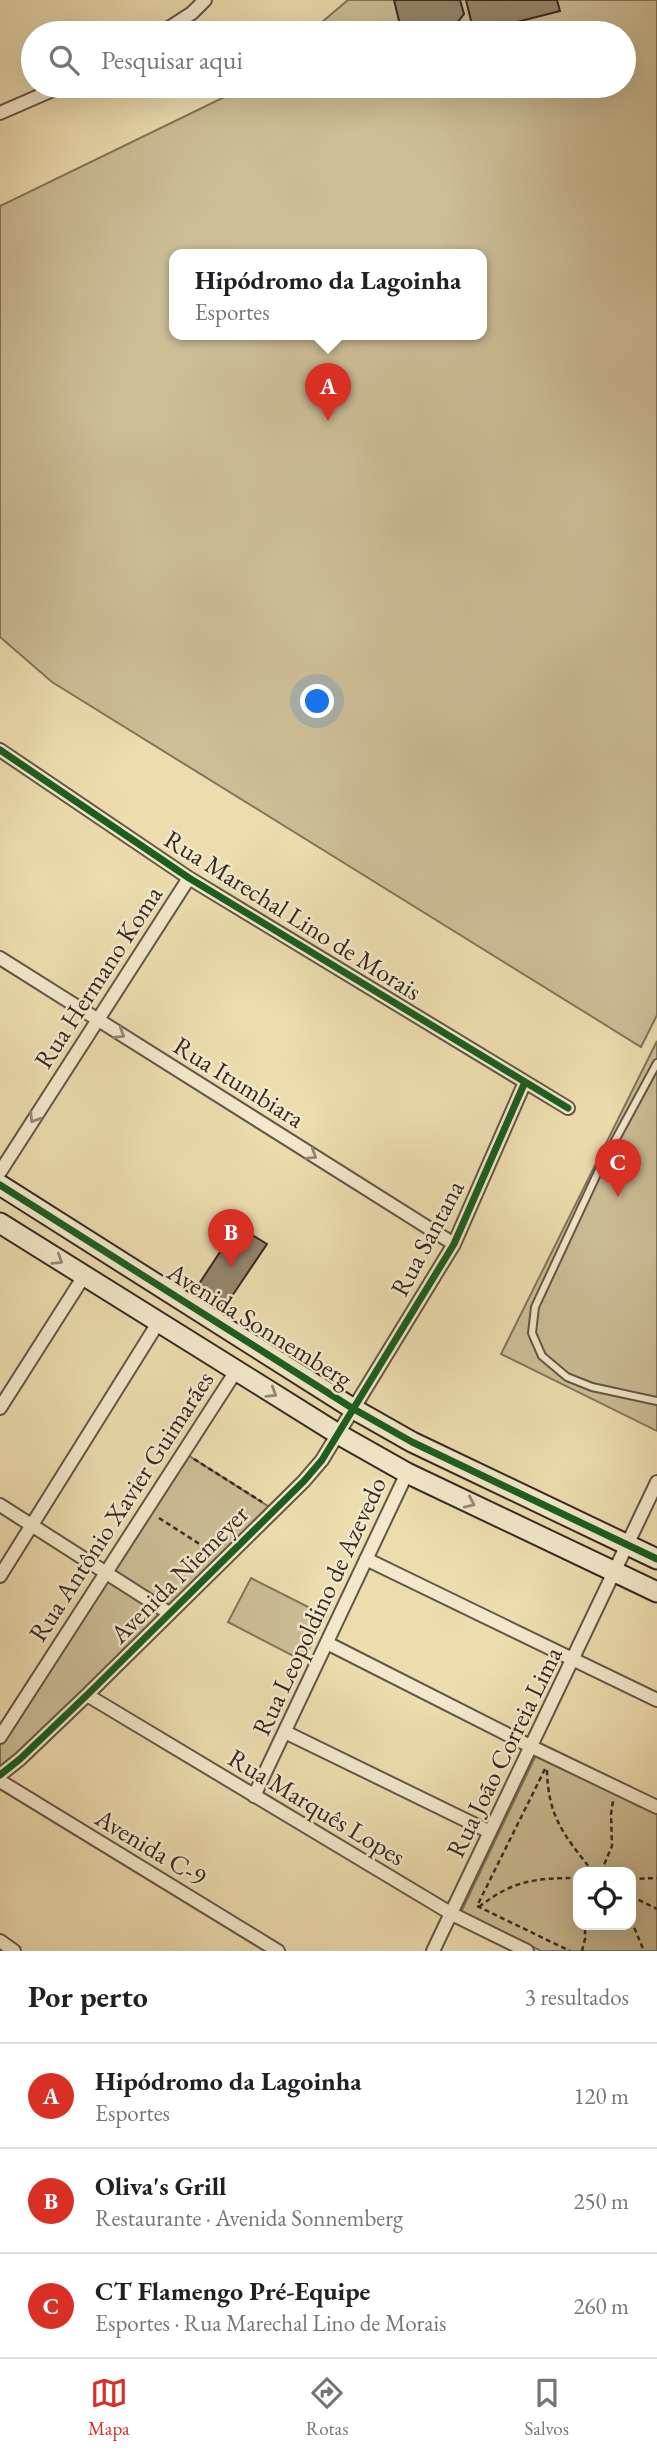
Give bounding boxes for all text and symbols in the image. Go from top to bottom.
search box [21,21,636,98]
icon: search [45,41,83,79]
text: Pesquisar aqui [101,43,243,77]
popup [169,249,487,340]
text: Hipódromo da Lagoinha [195,263,461,297]
text: Esportes [195,297,270,327]
pin: A [305,363,351,421]
your location [300,684,334,718]
street label: Rua Marechal Lino de Morais [158,822,428,1008]
street label: Rua Hermano Koma [26,879,170,1075]
one-way arrow [112,1025,125,1038]
street label: Rua Itumbiara [167,1028,311,1136]
one-way arrow [30,1111,43,1124]
pin: C [595,1139,641,1197]
one-way arrow [305,1147,318,1160]
street label: Rua Santana [382,1174,472,1302]
pin: B [208,1209,254,1267]
one-way arrow [50,1251,63,1264]
street label: Avenida Sonnemberg [160,1254,360,1396]
street label: Rua Antônio Xavier Guimarães [21,1364,221,1648]
one-way arrow [264,1385,277,1398]
street label: Rua Leopoldino de Azevedo [244,1471,394,1741]
one-way arrow [463,1495,475,1509]
street label: Avenida Niemeyer [102,1497,256,1651]
street label: Rua João Correia Lima [438,1640,570,1863]
street label: Rua Marquês Lopes [222,1741,412,1873]
street label: Avenida C-9 [88,1800,213,1894]
map controls [573,1867,636,1930]
button: locate [573,1867,636,1930]
text: Por perto [28,1977,148,2016]
text: 3 resultados [525,1982,629,2012]
text: Hipódromo da Lagoinha [95,2064,362,2098]
text: A [43,2081,59,2111]
text: 120 m [573,2081,629,2111]
text: Esportes [95,2098,170,2128]
text: Oliva's Grill [95,2169,227,2203]
text: B [44,2186,58,2216]
text: 250 m [573,2186,629,2216]
text: Restaurante · Avenida Sonnemberg [95,2203,403,2233]
text: CT Flamengo Pré-Equipe [95,2274,370,2308]
text: C [43,2291,59,2321]
text: 260 m [573,2291,629,2321]
text: Esportes · Rua Marechal Lino de Morais [95,2308,446,2338]
tab: Mapa [88,2374,129,2441]
tab: Rotas [306,2374,348,2441]
tab: Salvos [525,2374,569,2441]

